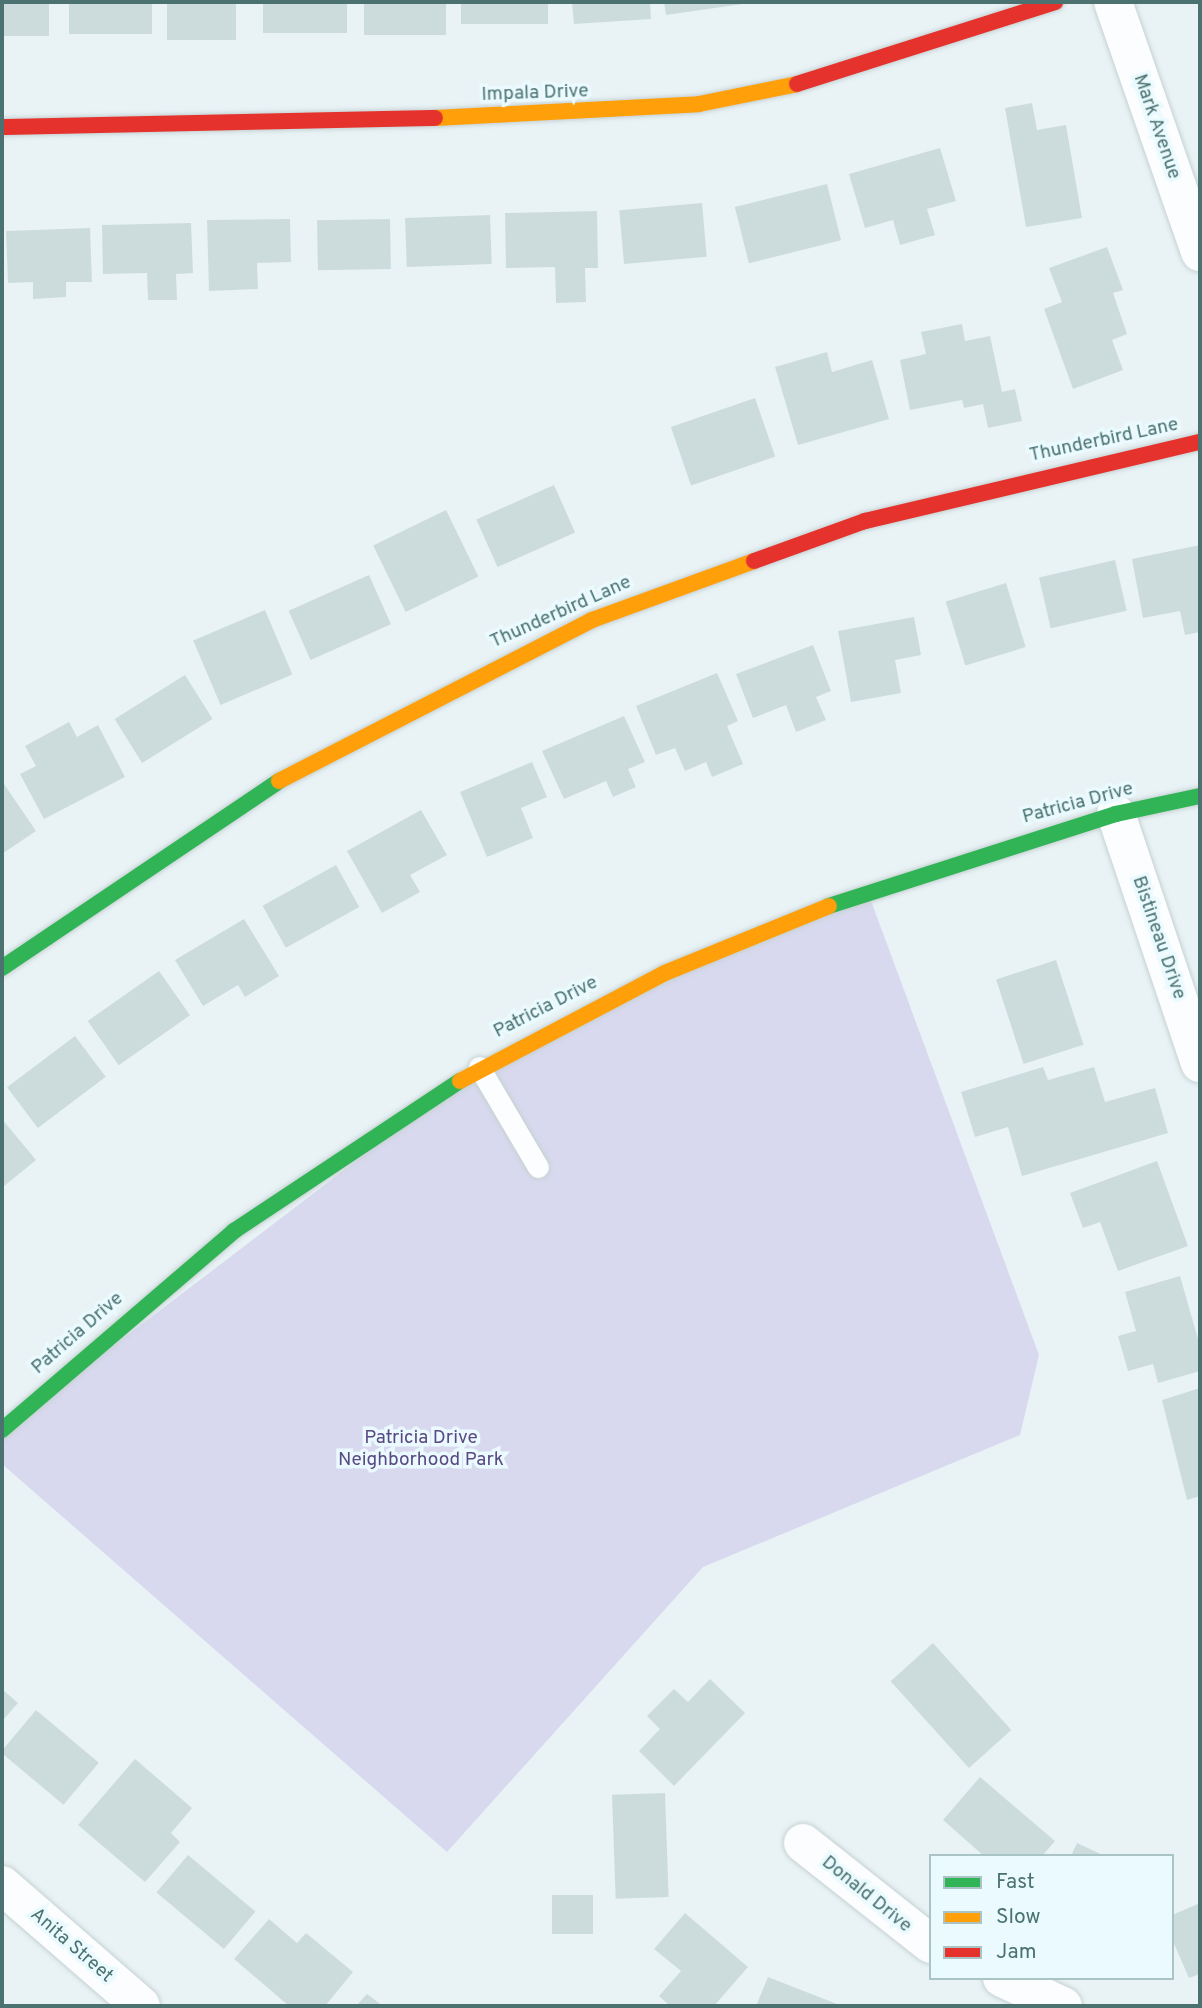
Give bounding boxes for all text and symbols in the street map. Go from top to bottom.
street label: Mark Avenue [1127,71,1185,183]
street label: Impala Drive [481,81,589,107]
street label: Thunderbird Lane [1027,414,1181,468]
street label: Thunderbird Lane [487,572,635,654]
street label: Patricia Drive [1020,778,1136,830]
street label: Bistineau Drive [1126,873,1190,1003]
street label: Patricia Drive [490,972,602,1044]
street label: Patricia Drive [28,1288,128,1380]
park label: Patricia Drive Neighborhood Park [338,1428,504,1472]
street label: Donald Drive [816,1852,916,1938]
legend [929,1854,1174,1980]
text: Fast [996,1869,1035,1896]
street label: Anita Street [25,1904,117,1988]
text: Slow [996,1904,1041,1931]
text: Jam [996,1939,1037,1966]

